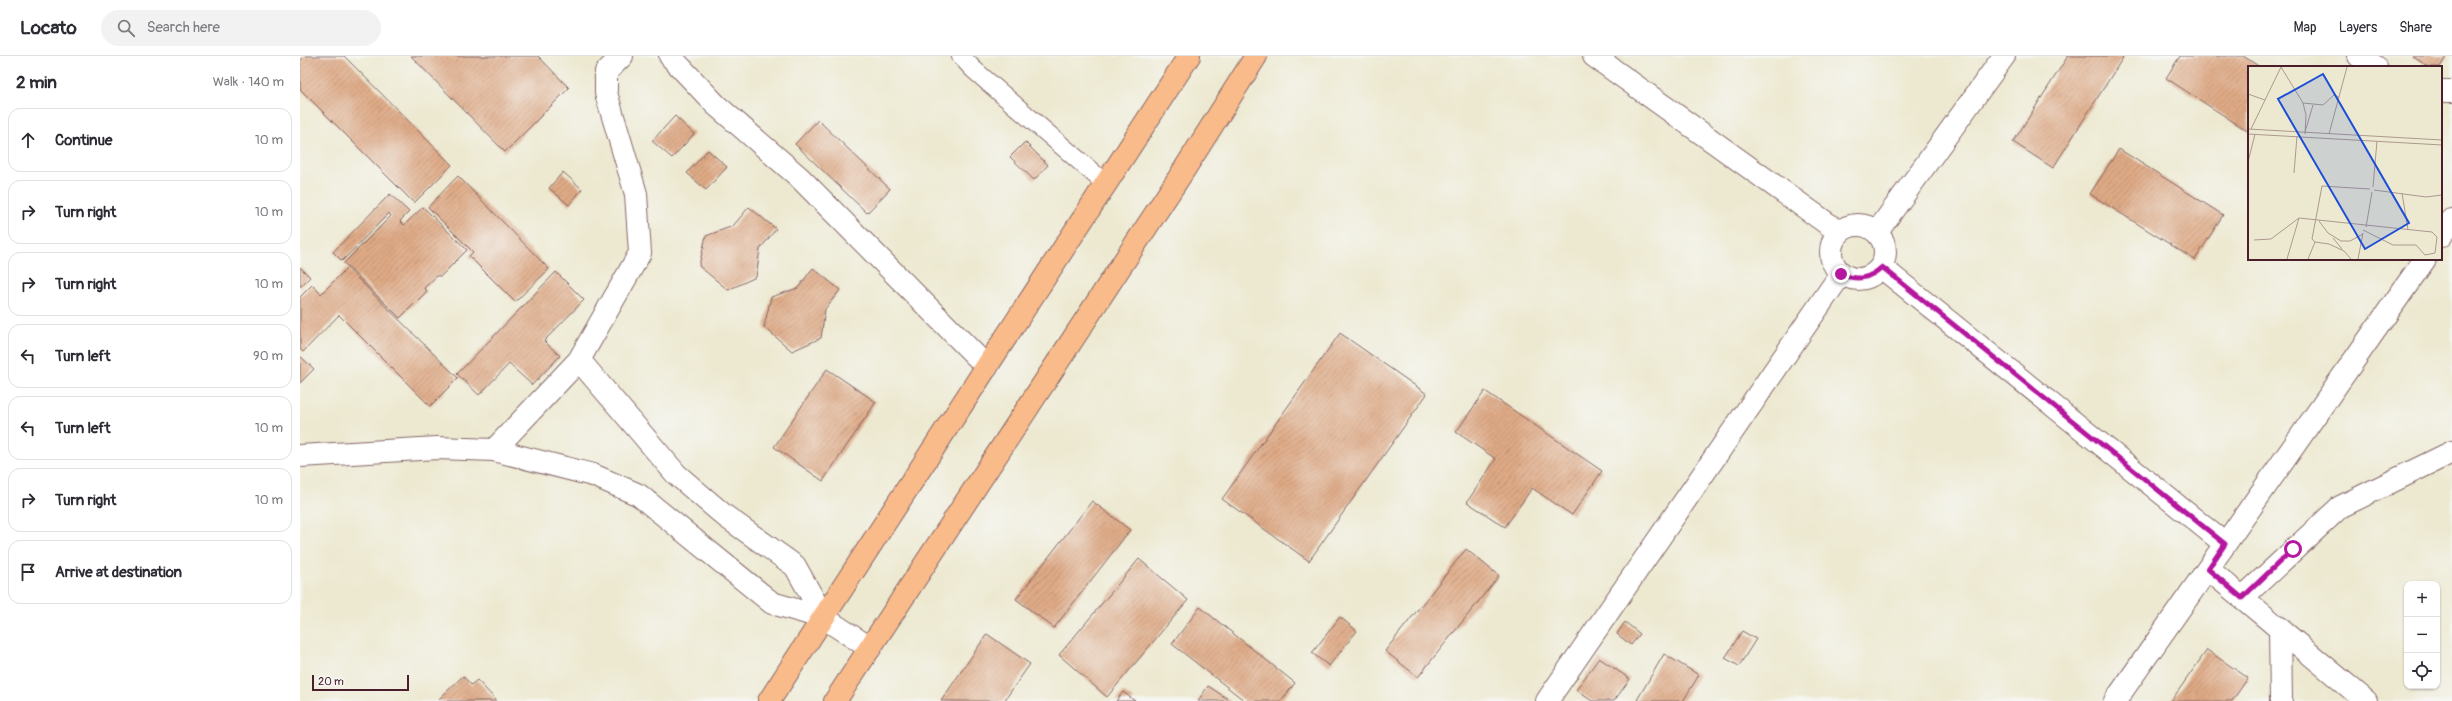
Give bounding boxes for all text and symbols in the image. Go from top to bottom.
search box [101,10,381,46]
text: Locato [20,16,77,40]
icon: search [115,17,137,39]
text: Search here [147,18,220,37]
text: Map [2294,19,2317,36]
text: Layers [2339,19,2377,36]
text: Share [2399,19,2432,36]
inset map [2248,66,2442,260]
text: 2 min [16,72,57,93]
text: Walk · 140 m [213,74,284,90]
icon: ahead [17,129,39,151]
text: Continue [55,131,113,150]
text: 10 m [255,132,283,148]
icon: right [17,201,39,223]
text: Turn right [55,203,116,222]
text: 10 m [255,204,283,220]
route end [1832,265,1850,283]
icon: right [17,273,39,295]
text: Turn right [55,275,116,294]
text: 10 m [255,276,283,292]
icon: left [17,345,39,367]
text: Turn left [55,347,111,366]
text: 90 m [253,348,283,364]
icon: left [17,417,39,439]
text: Turn left [55,419,111,438]
text: 10 m [255,420,283,436]
icon: right [17,489,39,511]
text: Turn right [55,491,116,510]
text: 10 m [255,492,283,508]
route start [2284,540,2302,558]
icon: arrive [17,561,39,583]
text: Arrive at destination [55,563,182,582]
map controls [2404,581,2440,689]
button: + [2404,581,2440,617]
button: − [2404,617,2440,653]
button: locate [2404,653,2440,689]
scale bar [312,673,409,692]
text: 20 m [318,675,344,688]

